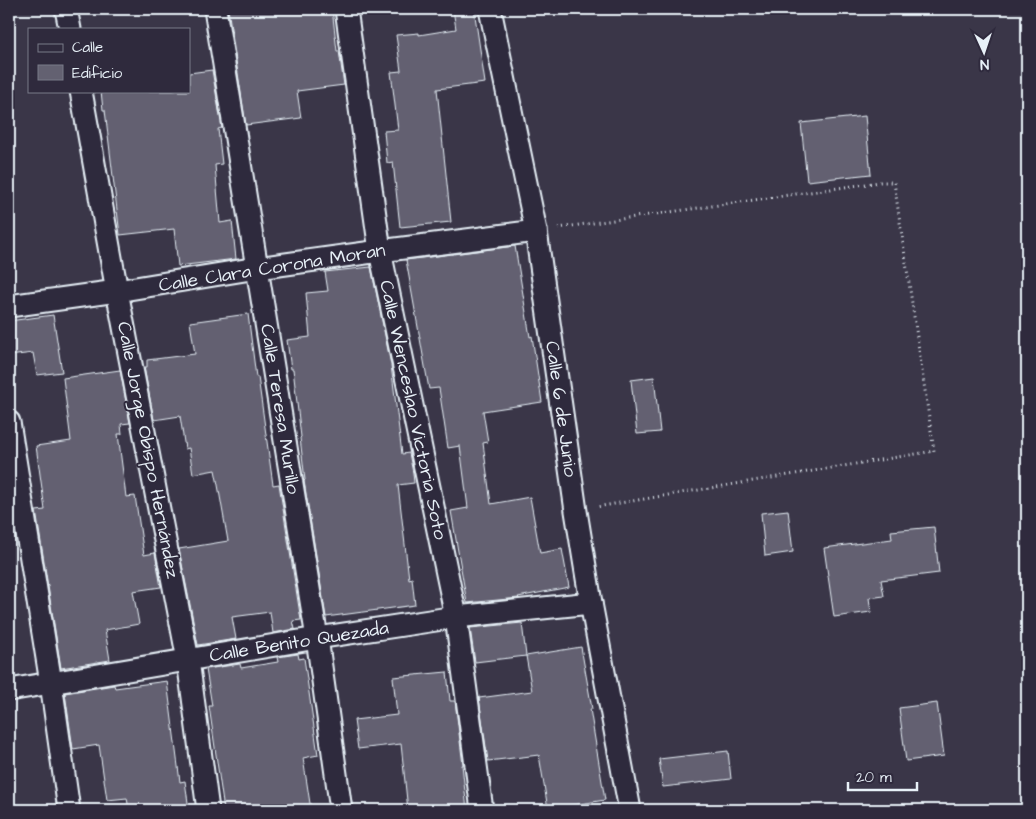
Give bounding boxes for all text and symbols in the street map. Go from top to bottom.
legend [28,28,190,92]
north arrow [958,28,1008,78]
text: Calle [72,37,103,58]
text: N [980,54,990,74]
text: Edificio [72,63,123,84]
street label: Calle Clara Corona Moran [157,237,387,299]
street label: Calle Wenceslao Victoria Soto [372,278,454,542]
street label: Calle Jorge Obispo Hernández [109,319,186,581]
street label: Calle Teresa Murillo [253,322,307,496]
street label: Calle 6 de Junio [538,339,584,479]
street label: Calle Benito Quezada [207,614,391,669]
scale bar [848,759,917,791]
text: 20 m [856,767,892,788]

